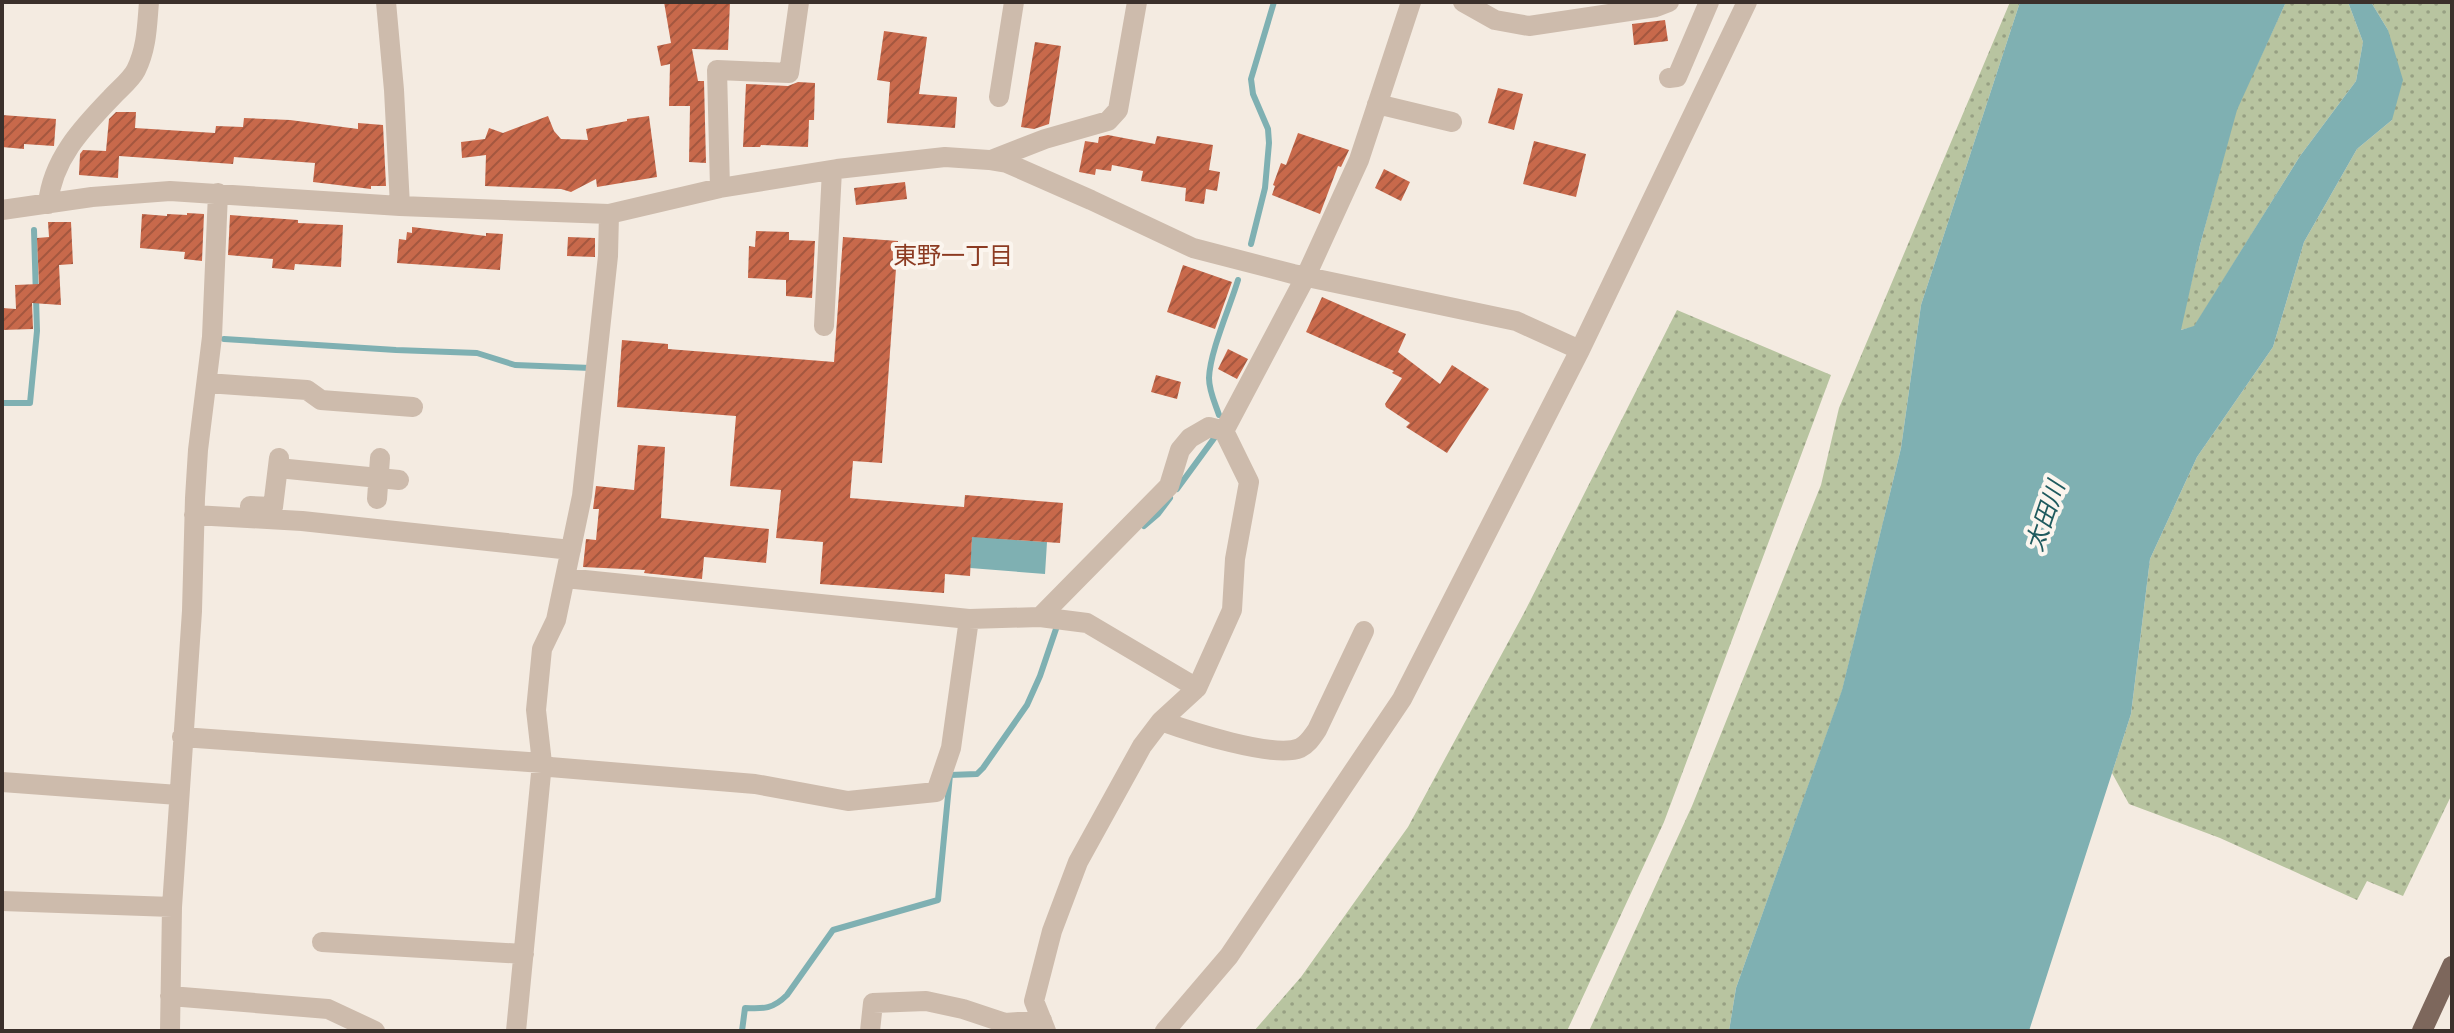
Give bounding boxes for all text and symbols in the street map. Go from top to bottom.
district label: 東野一丁目 [893,241,1013,270]
water label: 太田川 [2020,474,2071,555]

